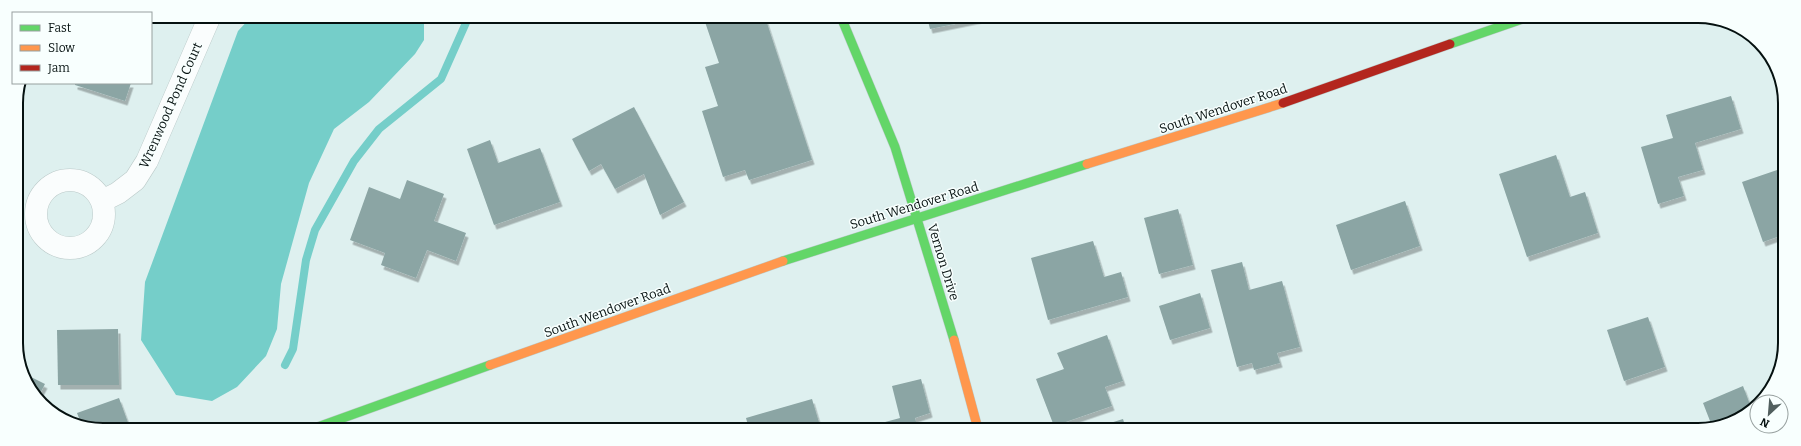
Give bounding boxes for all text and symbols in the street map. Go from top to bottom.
legend [12,12,152,84]
text: Fast [48,21,72,35]
street label: Wrenwood Pond Court [136,40,205,170]
text: Slow [48,41,75,55]
text: Jam [47,61,70,75]
street label: South Wendover Road [1157,81,1289,136]
street label: South Wendover Road [848,179,981,232]
street label: Vernon Drive [925,222,962,302]
street label: South Wendover Road [542,280,673,340]
north arrow [1749,394,1789,434]
text: N [1758,415,1772,430]

